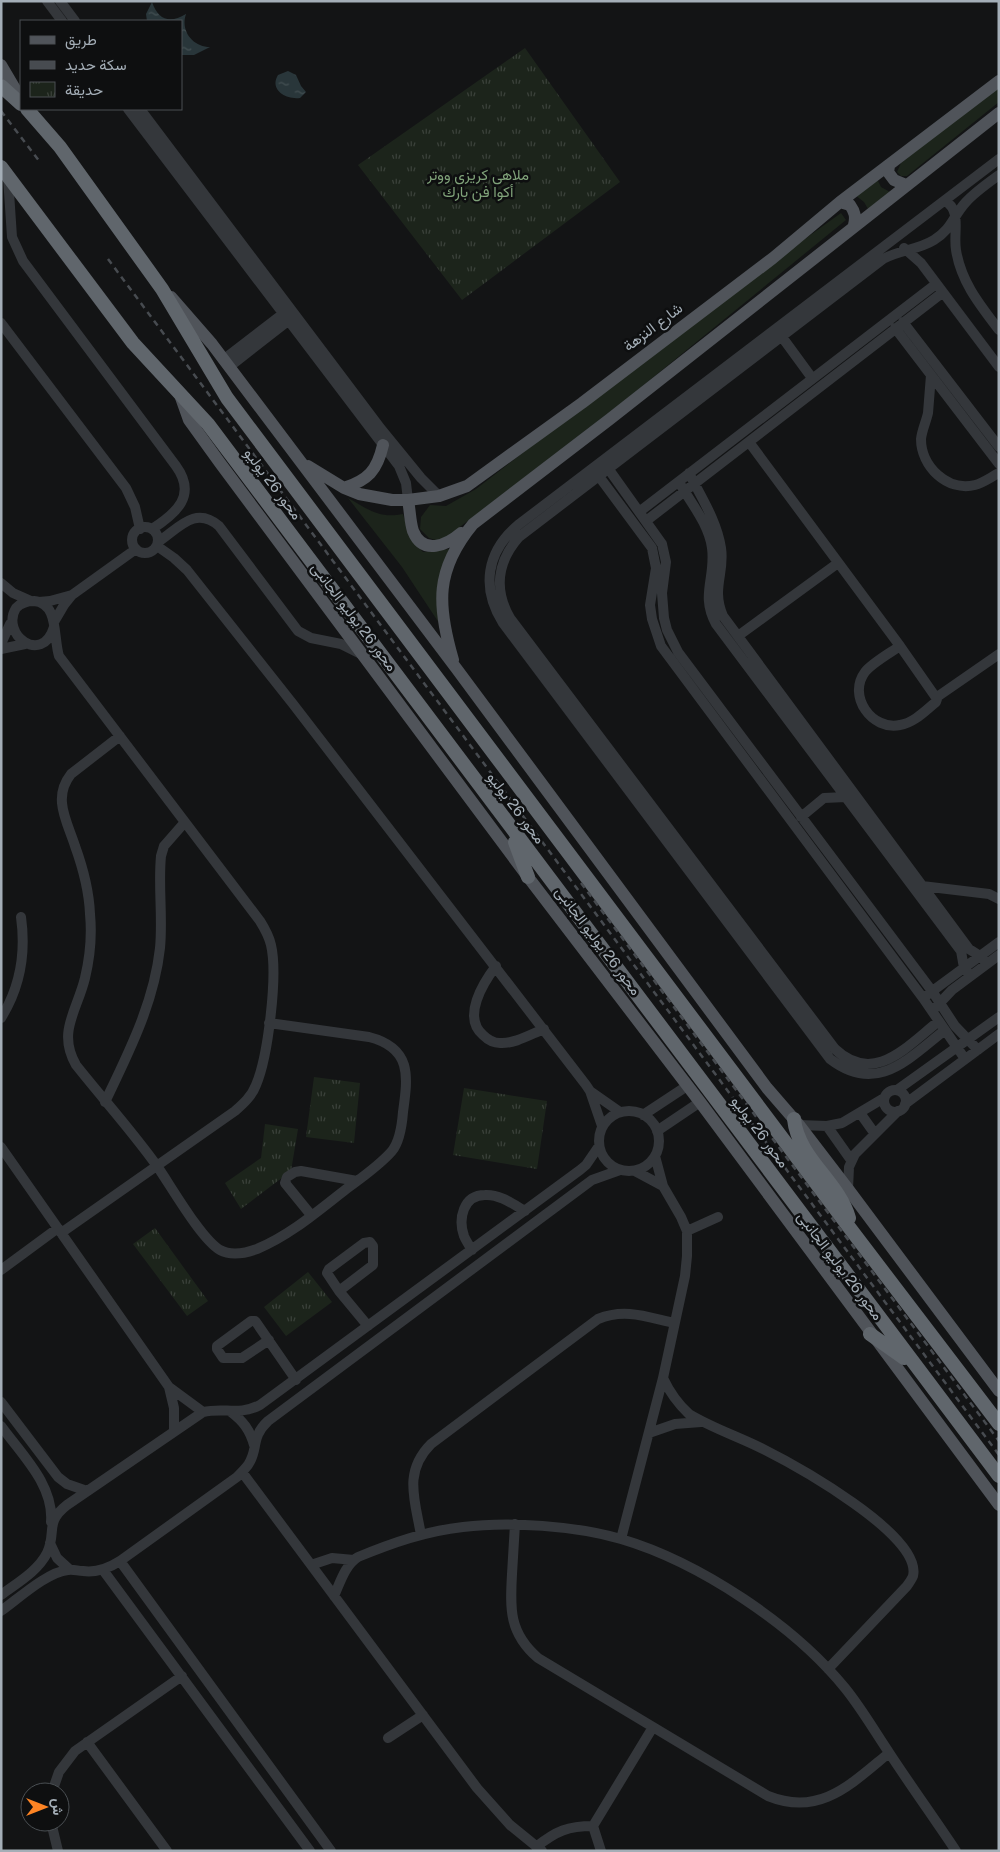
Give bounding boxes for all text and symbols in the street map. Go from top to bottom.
legend [20,20,182,110]
text: طريق [65,31,97,50]
text: سكة حديد [65,56,127,74]
text: حديقة [65,81,103,99]
park label: ملاهى كريزى ووتر أكوا فن بارك [426,166,529,202]
street label: شارع النزهة [620,299,688,357]
street label: محور 26 يوليو [240,445,306,523]
street label: محور 26 يوليو الجانبى [307,559,401,675]
street label: محور 26 يوليو [483,769,549,847]
street label: محور 26 يوليو الجانبى [551,883,645,999]
street label: محور 26 يوليو [727,1093,793,1171]
street label: محور 26 يوليو الجانبى [793,1208,887,1324]
north arrow [20,1782,70,1832]
text: ش [49,1799,66,1816]

